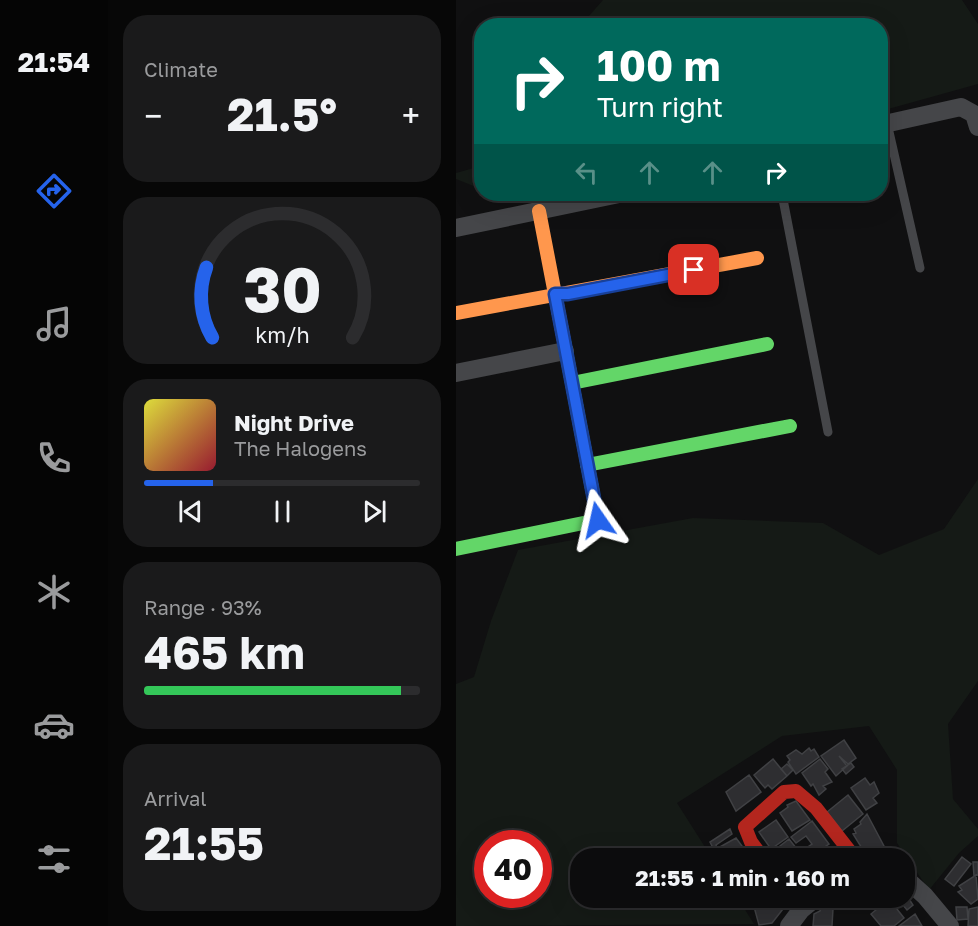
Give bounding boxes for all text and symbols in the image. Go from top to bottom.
text: 100 m [597,40,720,90]
icon: right [498,42,576,120]
text: 21:54 [18,46,90,78]
text: Climate [144,57,218,81]
text: 21.5° [227,87,337,141]
text: Turn right [597,91,723,123]
text: − [144,96,162,135]
text: + [402,96,420,135]
icon: left [570,156,603,189]
icon: ahead [633,156,666,189]
icon: ahead [696,156,729,189]
icon: right [759,156,792,189]
icon: directions [33,170,75,212]
pin [668,244,719,295]
text: 30 [243,251,321,326]
icon: arrive [677,253,710,286]
icon: music [33,303,75,345]
text: km/h [255,322,309,348]
text: Night Drive [234,409,354,436]
text: The Halogens [234,436,367,460]
icon: phone [33,437,75,479]
position arrow [566,488,630,552]
icon: previous [174,495,207,528]
icon: pause [266,495,299,528]
icon: next [358,495,391,528]
icon: climate [33,571,75,613]
text: Range · 93% [144,595,262,619]
text: 465 km [144,625,305,679]
icon: car [33,704,75,746]
text: Arrival [144,786,207,810]
text: 21:55 [144,816,264,870]
speed limit sign: 40 [474,830,552,908]
icon: filters [33,838,75,880]
text: 21:55 · 1 min · 160 m [635,864,850,891]

